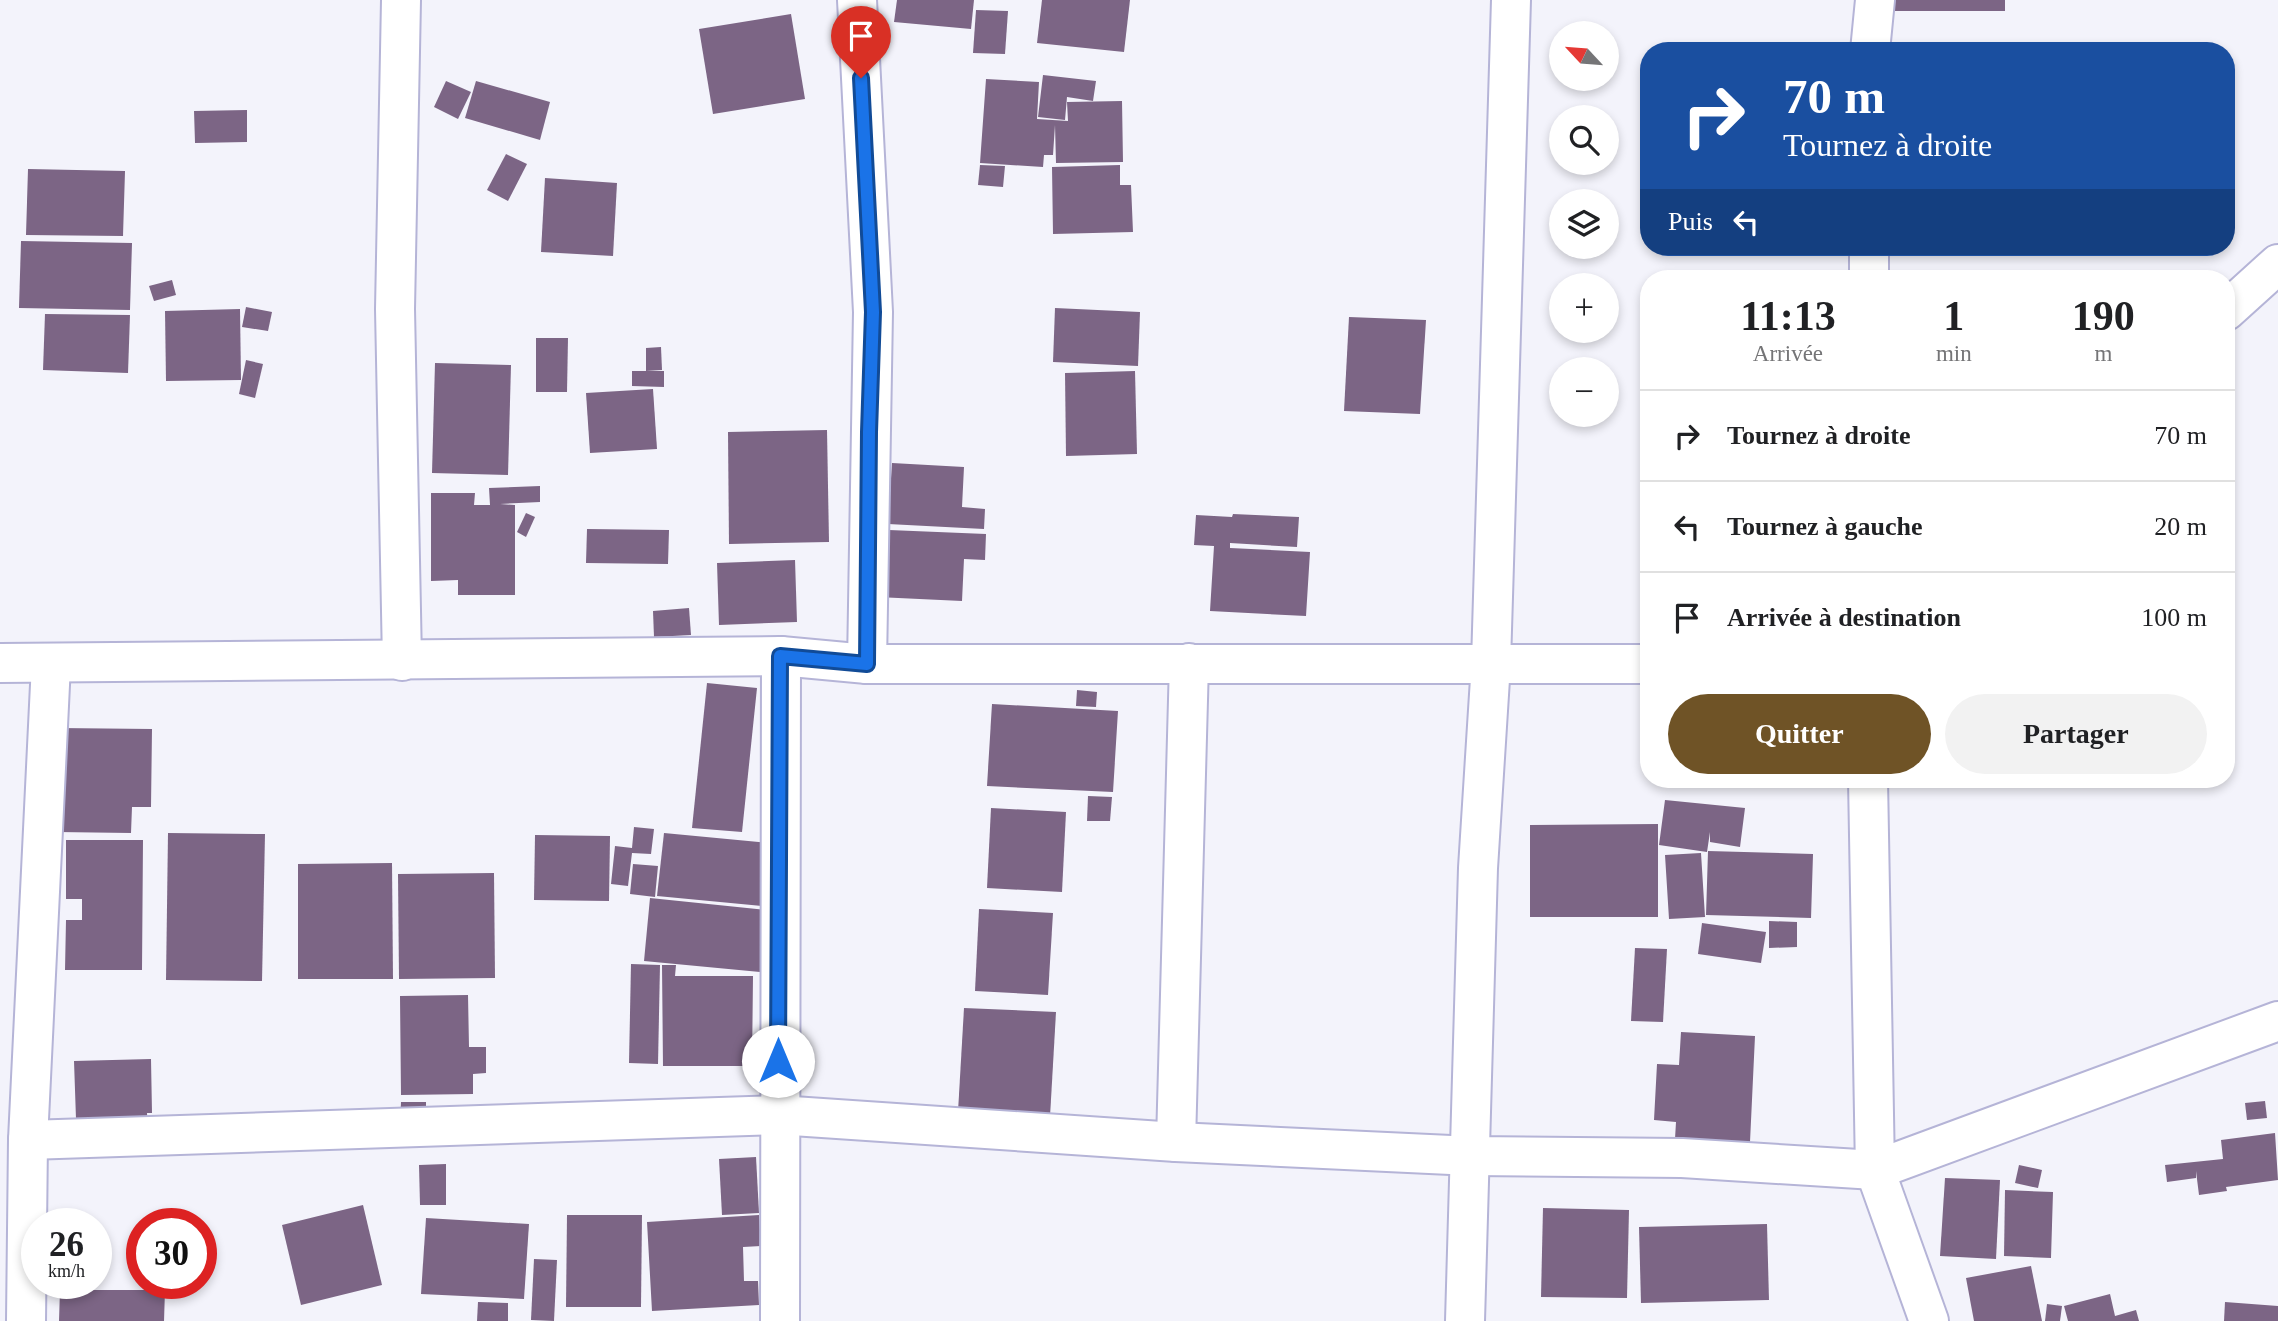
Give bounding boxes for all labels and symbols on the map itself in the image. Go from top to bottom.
pin [831,6,891,78]
north arrow [1549,21,1619,91]
position arrow [741,1024,815,1098]
speed limit sign: 30 [126,1208,217,1299]

